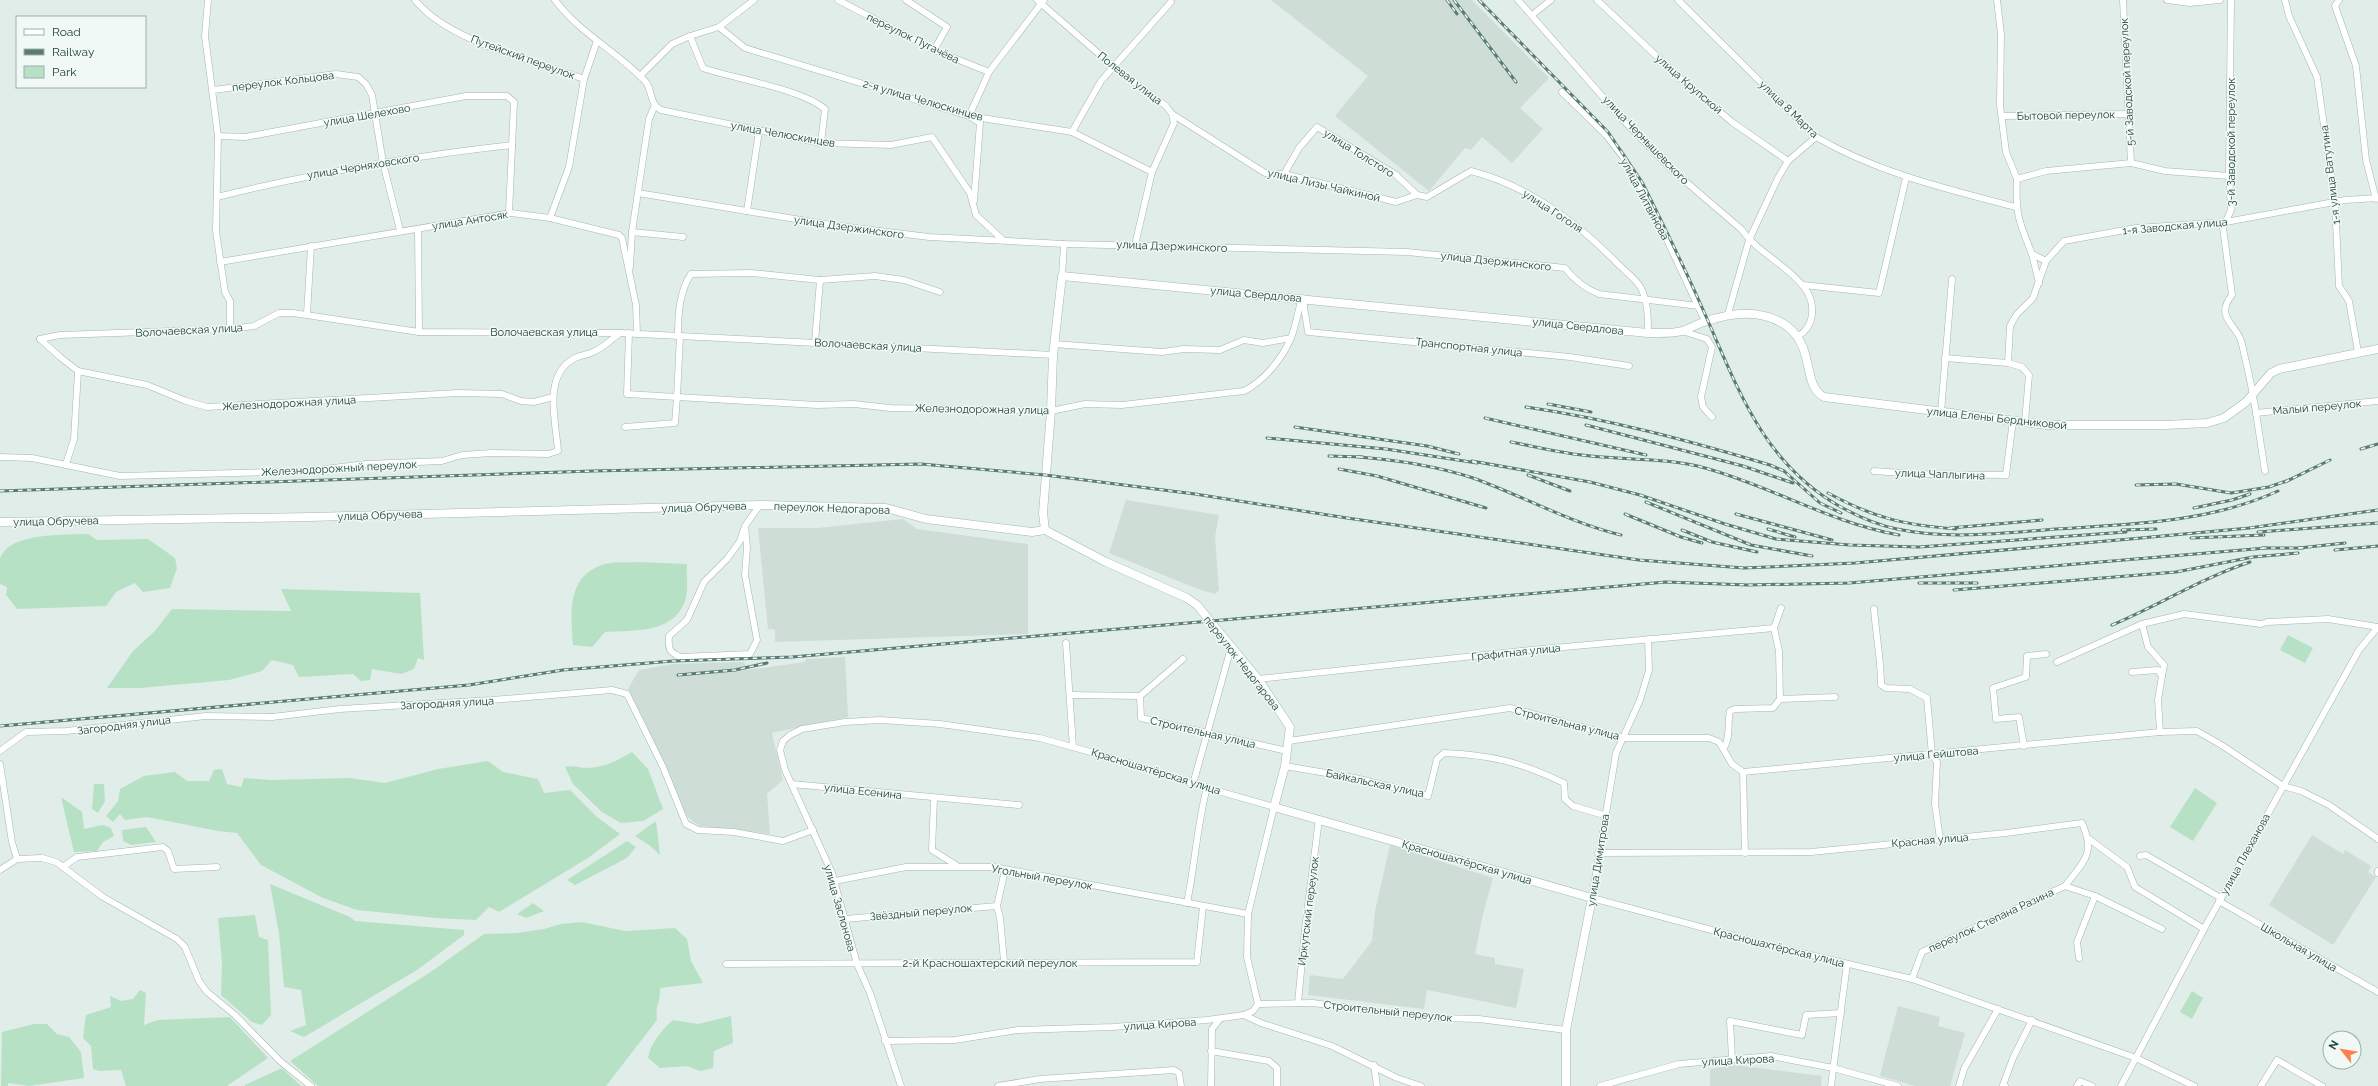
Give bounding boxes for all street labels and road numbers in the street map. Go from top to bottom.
street label: переулок Пугачёва [864,10,961,67]
street label: 5-й Заводской переулок [2118,17,2137,146]
street label: Путейский переулок [469,33,577,82]
street label: Полевая улица [1095,49,1165,108]
street label: улица Крупской [1653,52,1725,117]
street label: переулок Кольцова [231,69,335,94]
street label: 2-я улица Челюскинцев [861,77,984,124]
street label: улица 8 Марта [1756,78,1821,141]
street label: 3-й Заводской переулок [2225,78,2238,206]
street label: улица Чернышевского [1600,93,1692,188]
street label: улица Шелехово [323,101,412,130]
street label: Бытовой переулок [2017,108,2116,123]
street label: улица Челюскинцев [730,119,836,150]
street label: 1-я улица Ватутина [2318,125,2343,225]
street label: улица Толстого [1321,127,1397,181]
street label: улица Черняховского [306,151,421,182]
street label: улица Литвинова [1617,156,1672,242]
street label: улица Лизы Чайкиной [1266,166,1381,205]
street label: улица Гоголя [1520,187,1585,236]
street label: улица Антосяк [431,208,509,233]
street label: улица Дзержинского [793,213,905,242]
street label: 1-я Заводская улица [2122,215,2228,238]
street label: улица Дзержинского [1116,238,1228,255]
street label: улица Дзержинского [1440,249,1552,274]
street label: улица Свердлова [1210,284,1302,305]
street label: улица Свердлова [1532,315,1624,338]
street label: Волочаевская улица [135,321,243,340]
street label: Волочаевская улица [490,326,598,339]
street label: Транспортная улица [1415,335,1523,360]
street label: Волочаевская улица [814,336,922,355]
street label: Железнодорожная улица [222,393,356,414]
street label: Малый переулок [2272,397,2362,418]
street label: Железнодорожная улица [915,402,1049,417]
street label: улица Елены Бердниковой [1926,405,2068,432]
street label: Железнодорожный переулок [261,458,418,479]
street label: улица Чаплыгина [1895,466,1985,483]
street label: улица Обручева [661,500,747,515]
street label: переулок Недогарова [774,500,890,517]
street label: улица Обручева [337,508,423,523]
street label: улица Обручева [13,514,99,529]
street label: переулок Недогарова [1201,614,1282,713]
street label: Графитная улица [1471,641,1561,664]
street label: Загородняя улица [400,695,494,712]
street label: Строительная улица [1513,704,1621,743]
street label: Загородняя улица [77,713,172,738]
street label: Строительная улица [1149,714,1257,751]
street label: улица Гейштова [1893,744,1979,765]
street label: Красношахтёрская улица [1090,746,1222,797]
street label: Байкальская улица [1325,767,1425,800]
street label: улица Есенина [823,781,903,802]
street label: улица Плеханова [2218,811,2273,897]
street label: улица Димитрова [1585,813,1612,907]
street label: Красная улица [1891,831,1969,850]
street label: Красношахтёрская улица [1400,838,1533,887]
street label: Иркутский переулок [1295,855,1322,966]
street label: Угольный переулок [990,862,1094,893]
street label: улица Заслонова [821,863,858,953]
street label: переулок Степана Разина [1927,886,2056,955]
street label: Звёздный переулок [869,902,973,923]
street label: Школьная улица [2258,920,2339,975]
street label: Красношахтёрская улица [1712,925,1846,970]
street label: 2-й Красношахтерский переулок [902,957,1078,970]
street label: Строительный переулок [1323,998,1453,1025]
street label: улица Кирова [1123,1015,1197,1034]
street label: улица Кирова [1701,1052,1775,1069]

